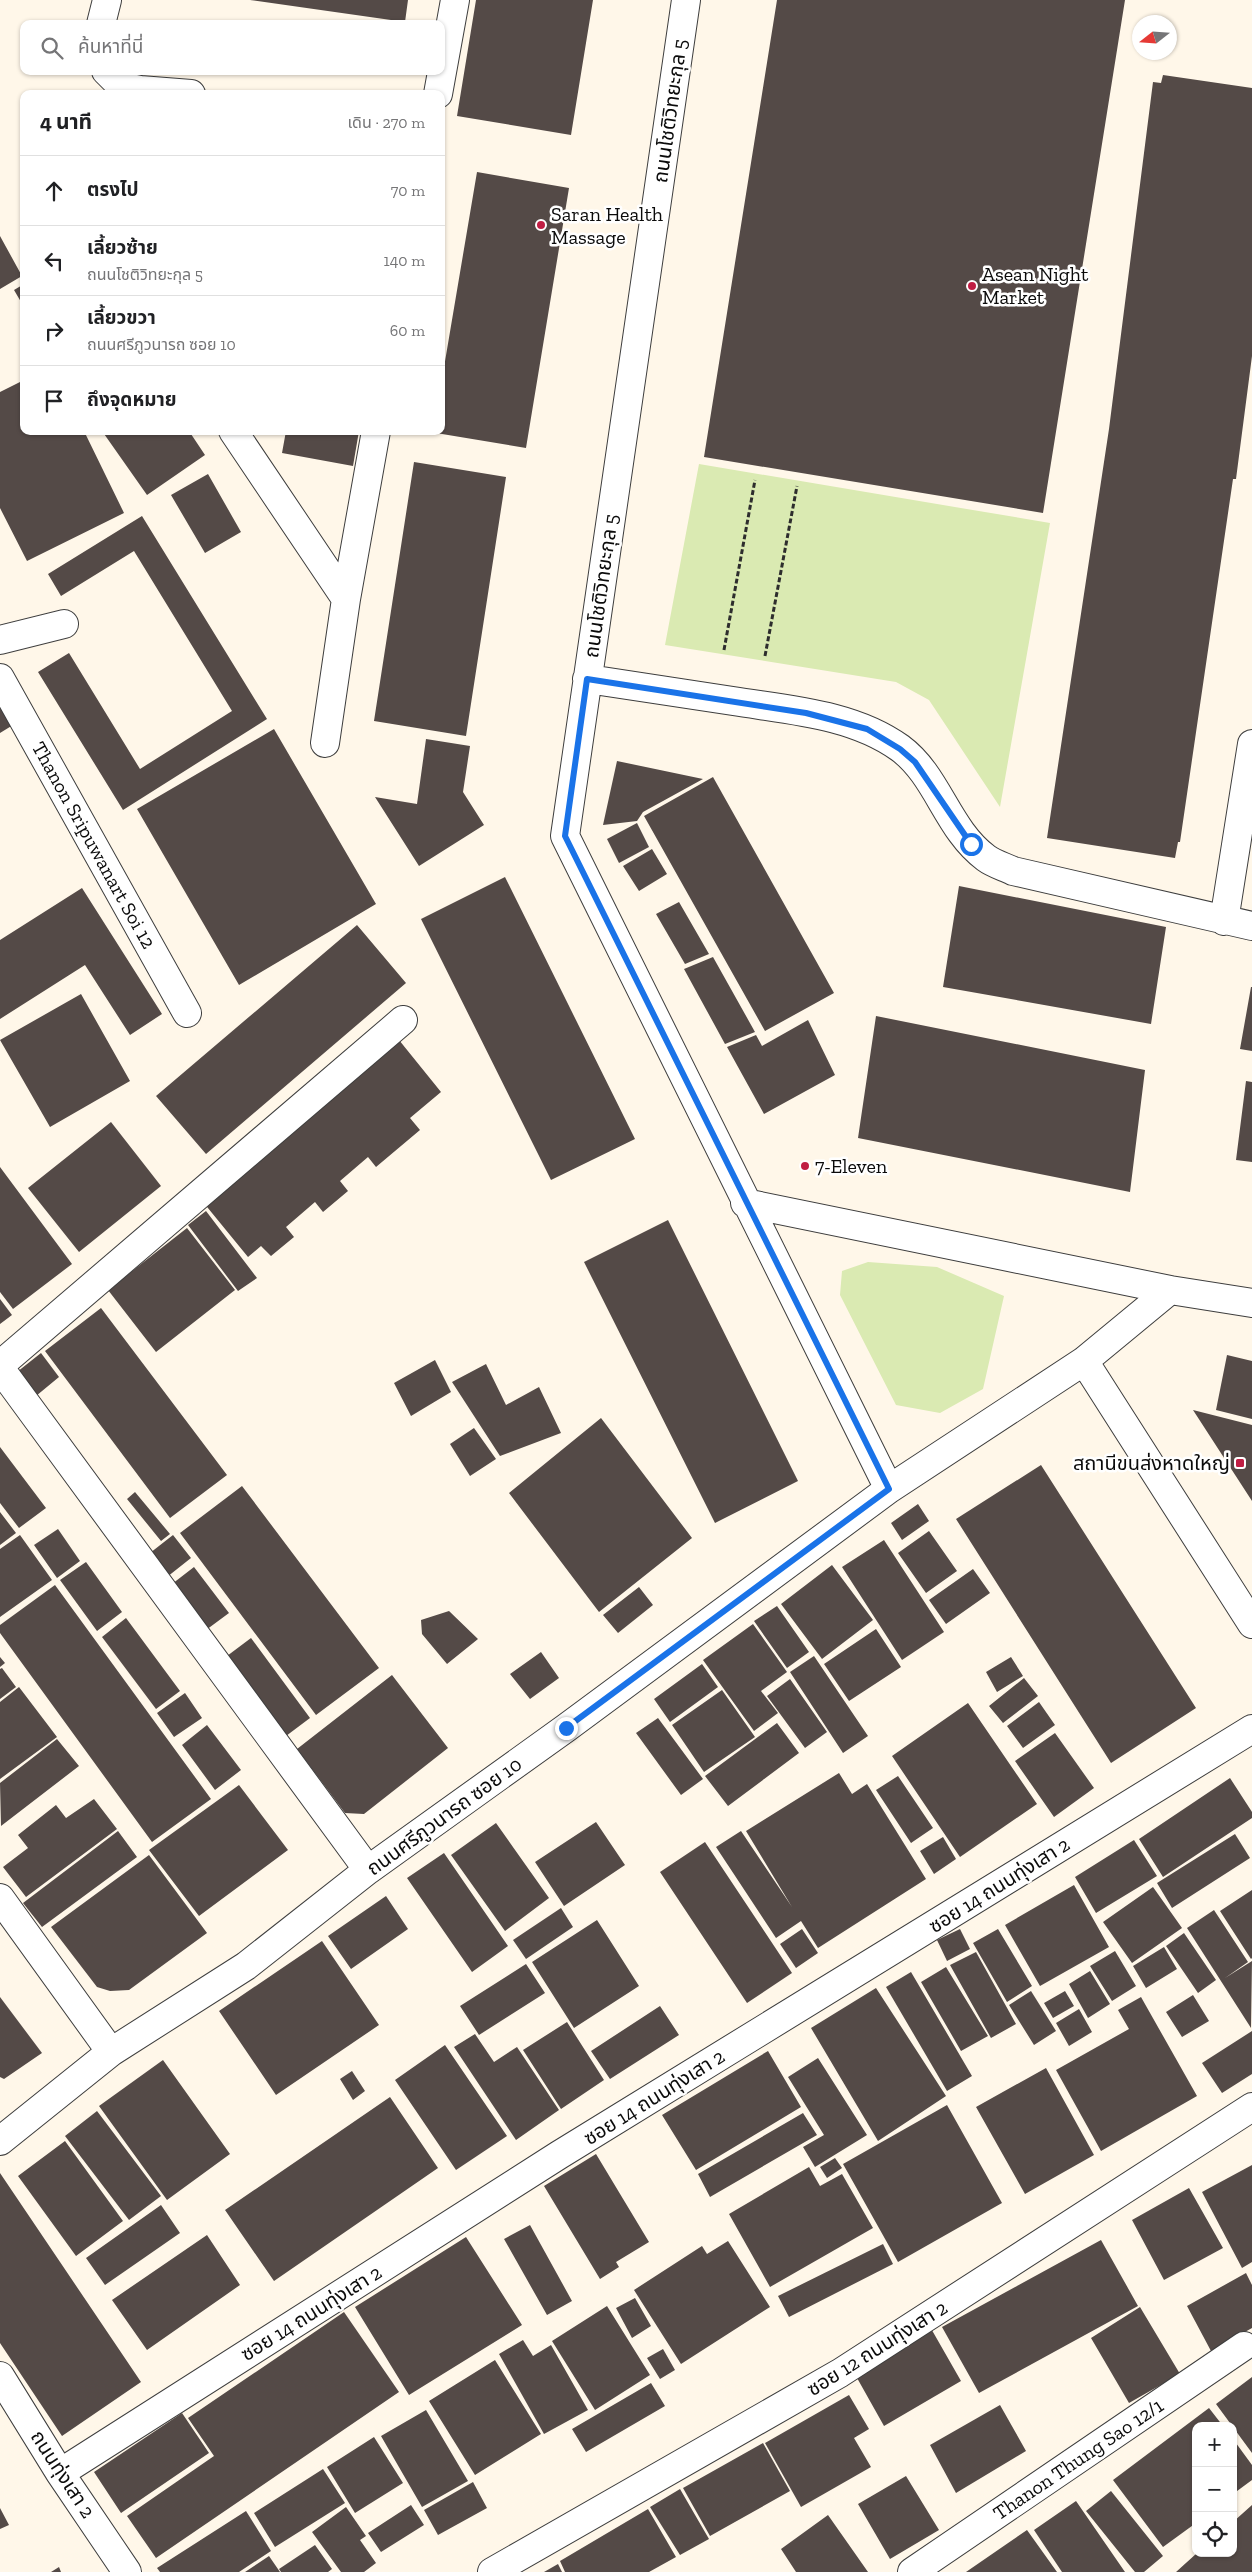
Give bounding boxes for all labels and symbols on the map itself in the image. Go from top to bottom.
north arrow [1132,15,1177,60]
street label: ถนนโชติวิทยะกุล 5 [648,38,692,184]
place label: Saran Health Massage [551,202,664,249]
marker: Saran Health Massage [535,219,547,231]
place label: Asean Night Market [982,262,1089,309]
marker: Asean Night Market [966,280,978,292]
street label: ถนนโชติวิทยะกุล 5 [579,513,623,659]
street label: Thanon Sripuwanart Soi 12 [27,737,161,953]
route start [960,833,983,856]
place label: 7-Eleven [815,1154,888,1178]
marker: 7-Eleven [799,1160,811,1172]
place label: สถานีขนส่งหาดใหญ่ [1073,1451,1230,1475]
marker: สถานีขนส่งหาดใหญ่ [1234,1457,1246,1469]
route end [555,1717,578,1740]
street label: ถนนศรีภูวนารถ ซอย 10 [362,1752,527,1881]
street label: ซอย 14 ถนนทุ่งเสา 2 [924,1832,1074,1938]
street label: ซอย 14 ถนนทุ่งเสา 2 [579,2044,729,2150]
street label: ซอย 14 ถนนทุ่งเสา 2 [236,2260,386,2366]
street label: ซอย 12 ถนนทุ่งเสา 2 [802,2295,952,2401]
street label: Thanon Thung Sao 12/1 [988,2393,1168,2525]
street label: ถนนทุ่งเสา 2 [26,2426,100,2522]

